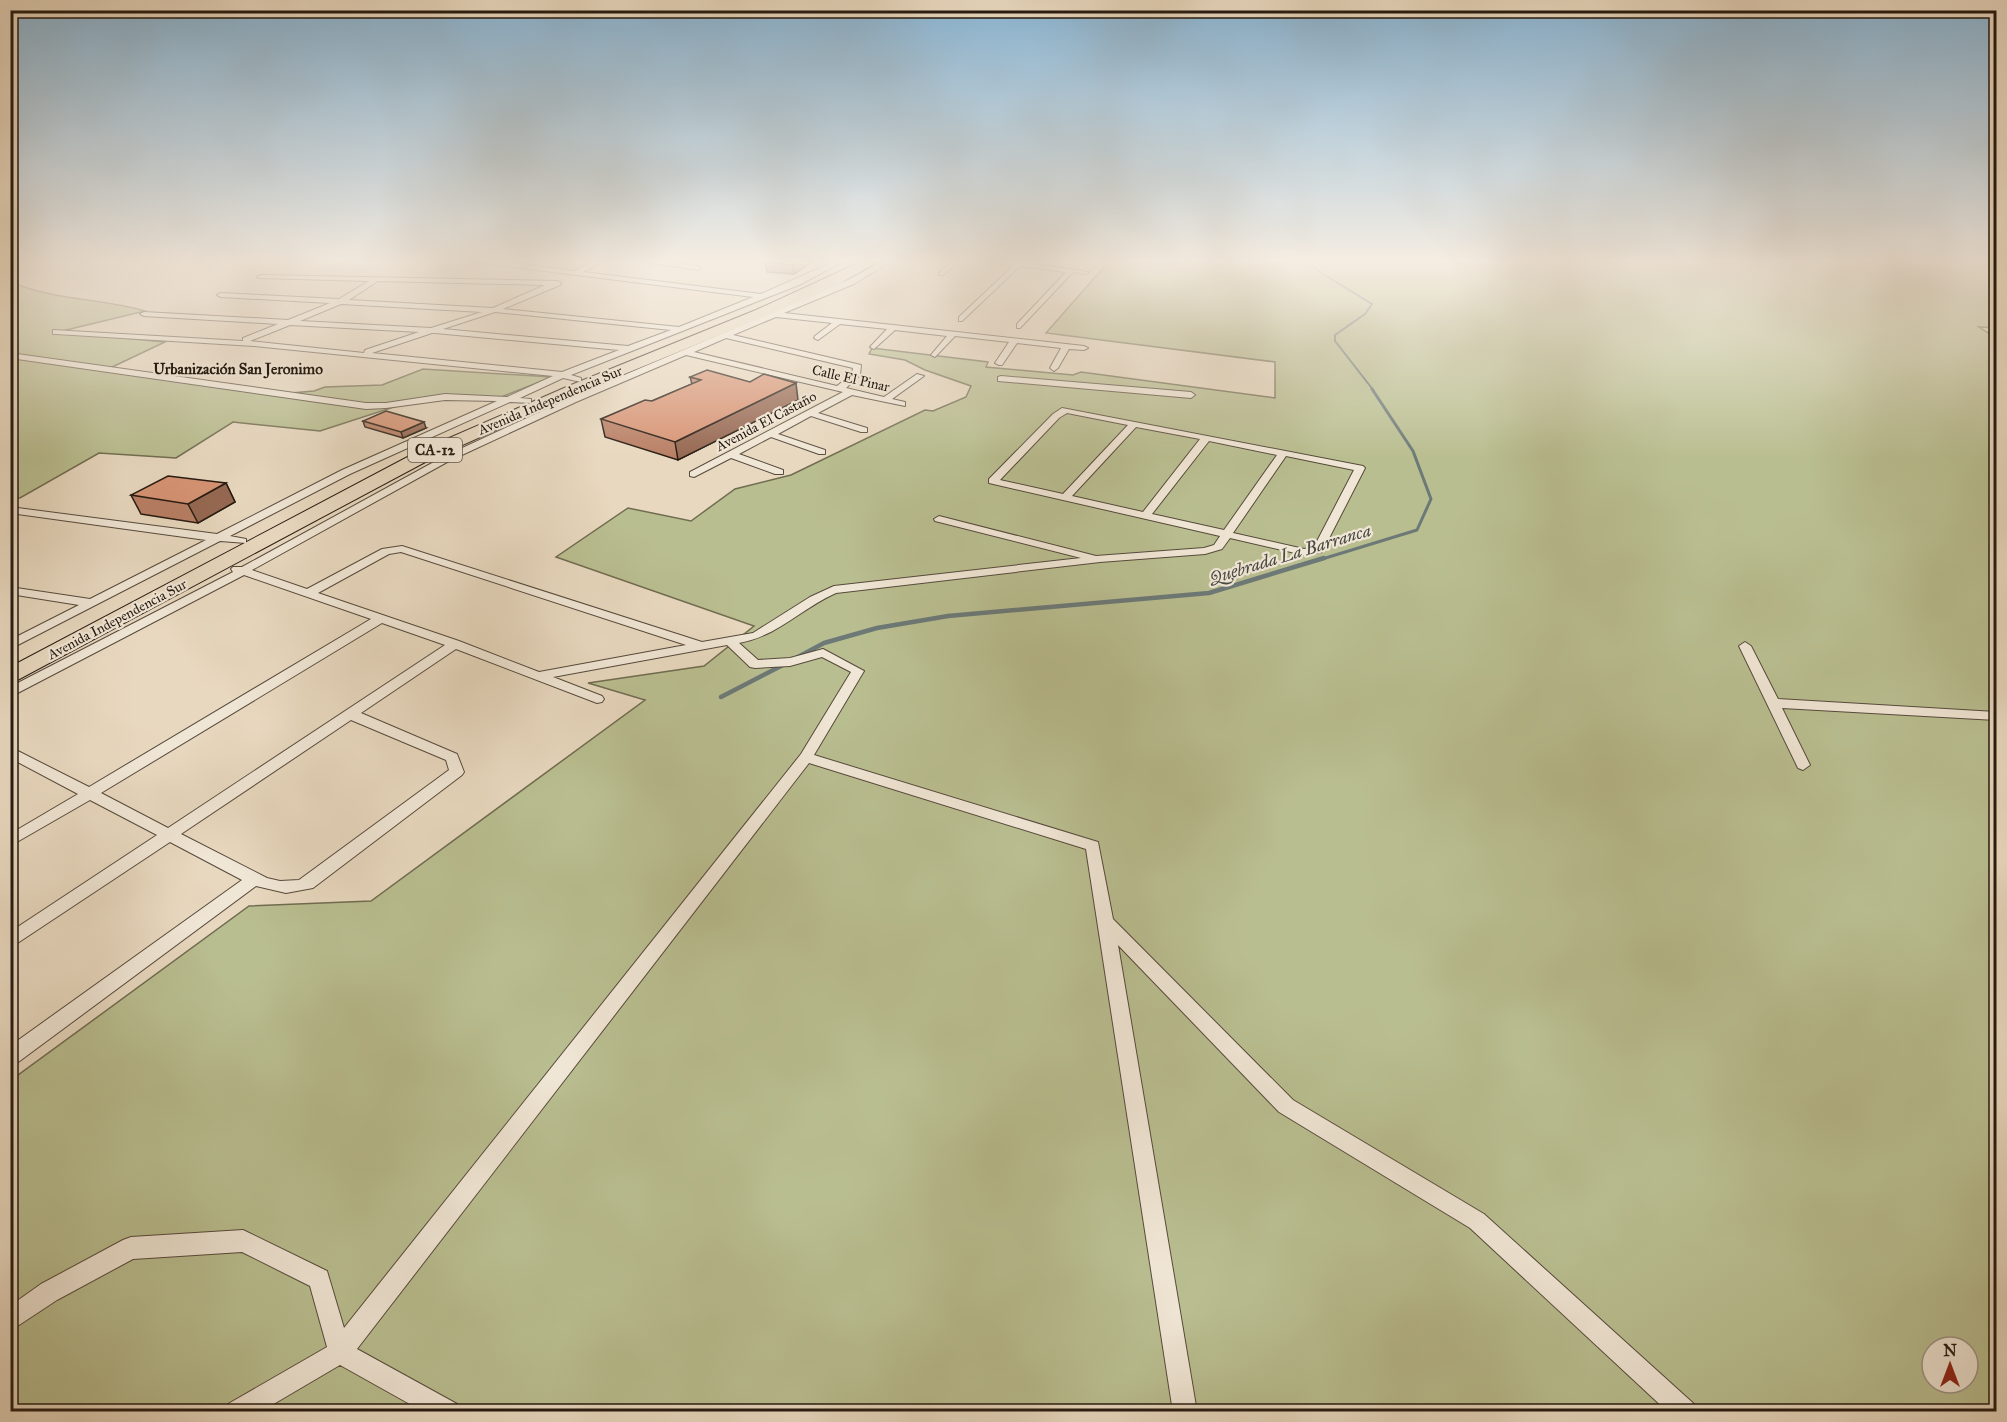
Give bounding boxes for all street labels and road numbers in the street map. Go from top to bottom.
street label: Calle El Pinar [810,361,892,396]
street label: Avenida Independencia Sur [474,362,626,439]
street label: Avenida El Castaño [712,388,819,456]
road number: CA-12 [408,438,462,462]
street label: Avenida Independencia Sur [44,575,190,664]

